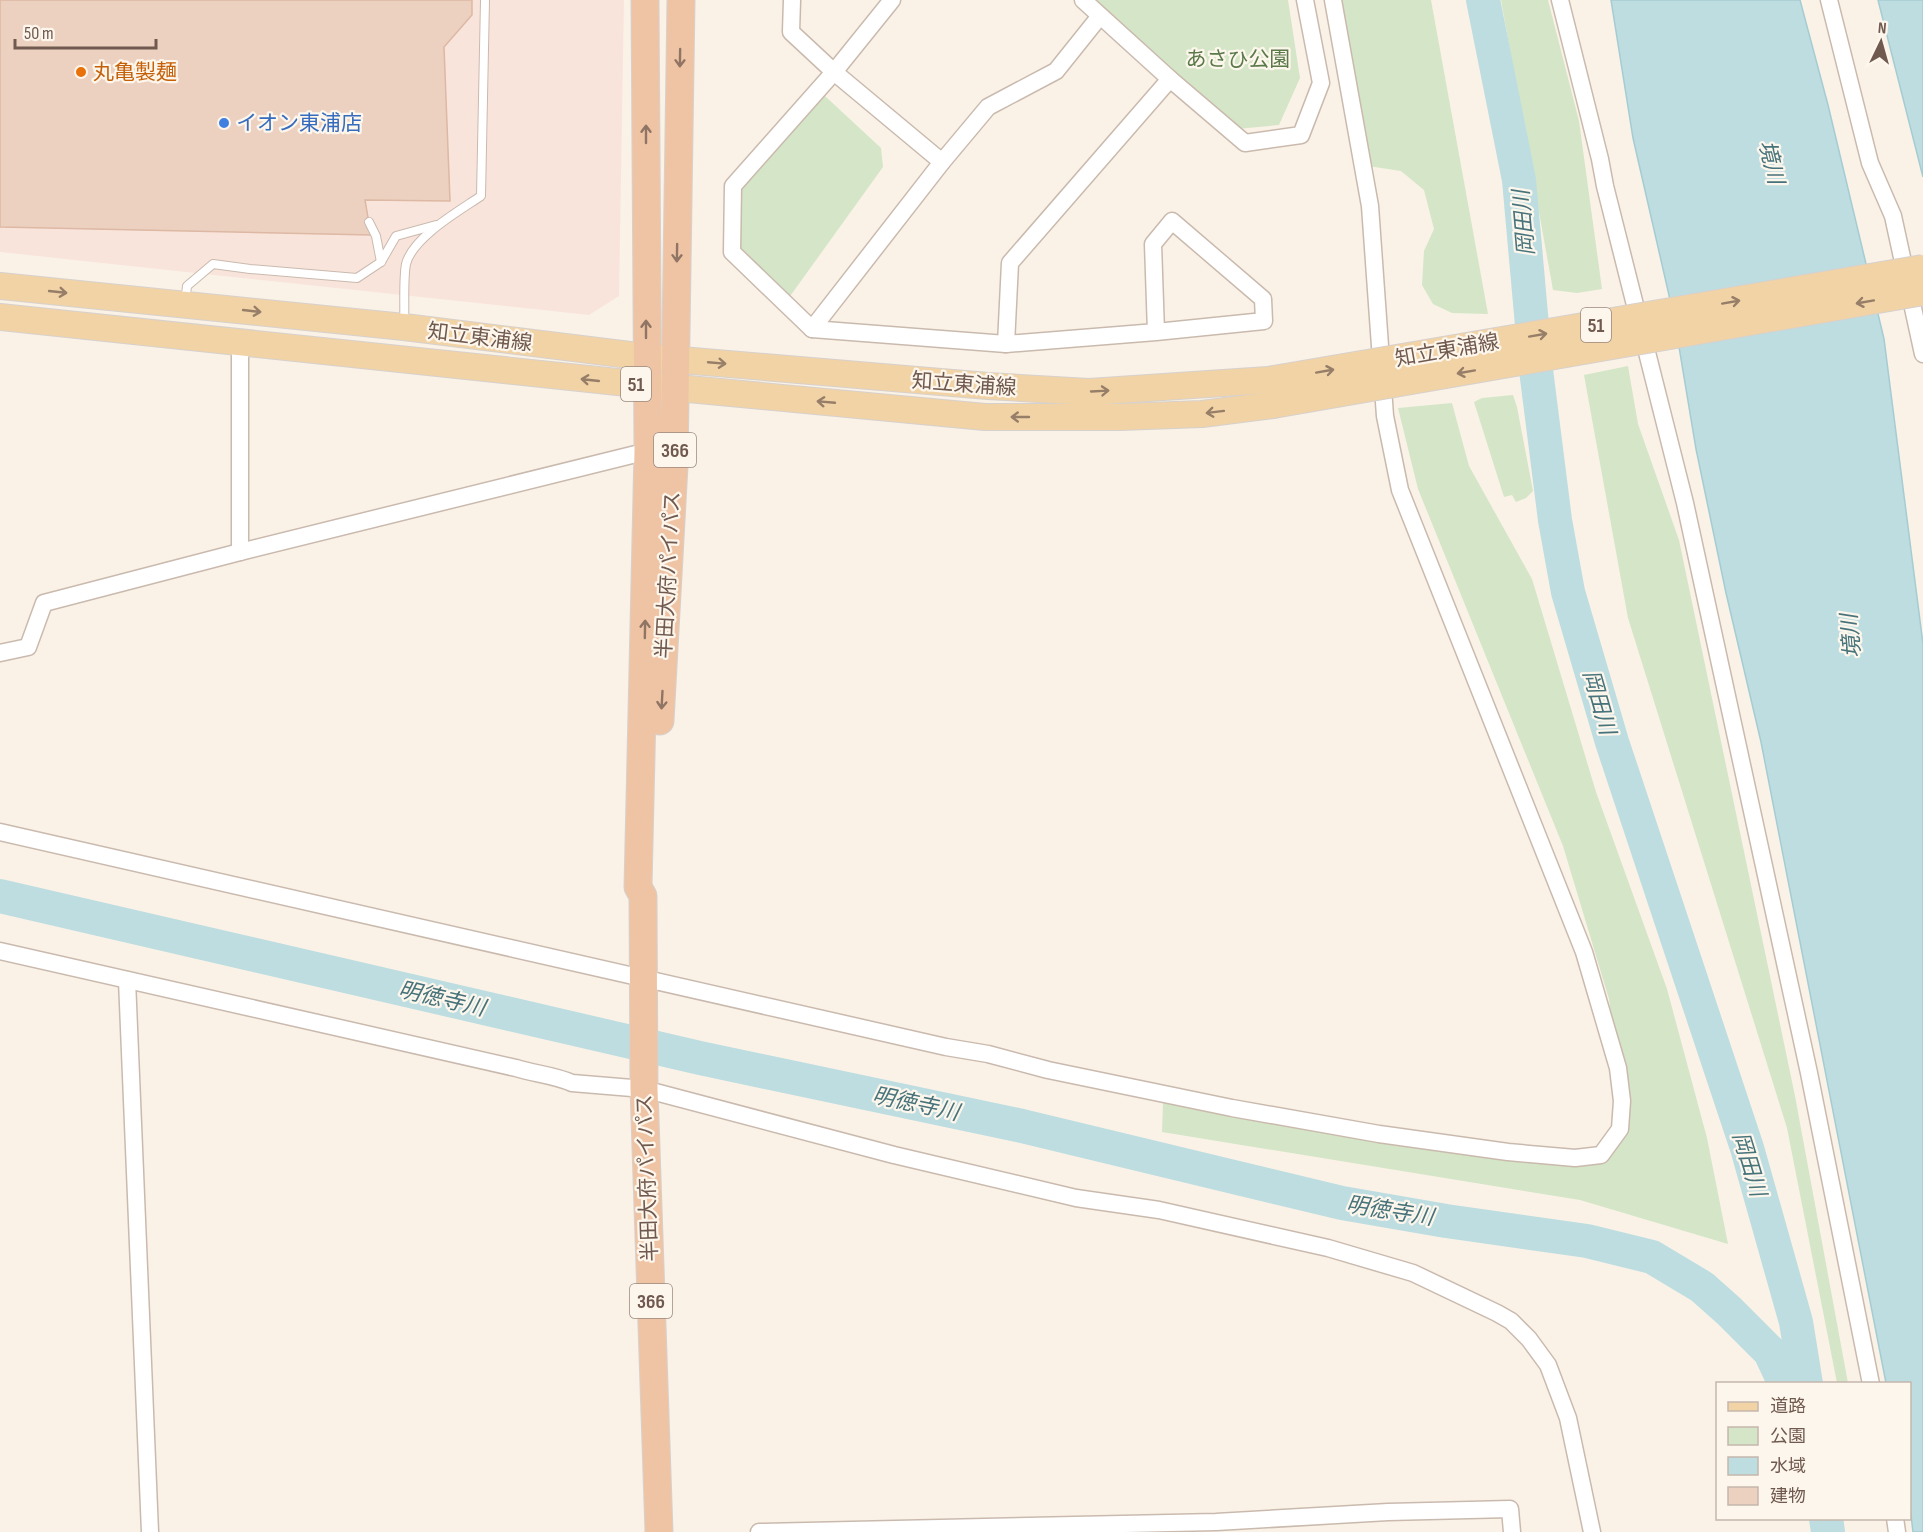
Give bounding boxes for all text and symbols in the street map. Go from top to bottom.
scale bar [15,12,156,50]
north arrow [1851,12,1911,72]
text: N [1877,19,1887,38]
text: 50 m [24,23,54,44]
park label: あさひ公園 [1186,47,1291,72]
one-way arrow [674,48,686,68]
place label: 丸亀製麺 [93,60,177,85]
marker: 丸亀製麺 [74,65,88,79]
place label: イオン東浦店 [236,111,362,136]
marker: イオン東浦店 [217,116,231,130]
one-way arrow [640,124,651,144]
water label: 境川 [1752,138,1789,189]
water label: 岡田川 [1508,187,1541,257]
one-way arrow [672,243,683,263]
one-way arrow [48,287,68,298]
one-way arrow [1720,296,1740,307]
one-way arrow [1856,297,1876,308]
one-way arrow [242,306,262,317]
road number: 51 [1581,308,1611,342]
street label: 知立東浦線 [426,319,534,356]
one-way arrow [640,319,652,339]
street label: 知立東浦線 [1393,329,1501,372]
one-way arrow [1528,329,1548,340]
one-way arrow [707,358,727,369]
one-way arrow [1315,365,1335,376]
one-way arrow [1457,366,1477,377]
road number: 51 [621,367,651,401]
street label: 知立東浦線 [911,368,1017,401]
one-way arrow [580,374,600,385]
one-way arrow [1090,386,1110,397]
one-way arrow [816,396,836,407]
one-way arrow [1205,407,1225,418]
one-way arrow [1010,411,1030,423]
road number: 366 [654,433,696,467]
street label: 半田大府パイパス [652,491,685,659]
water label: 境川 [1836,611,1867,659]
one-way arrow [639,619,650,639]
water label: 岡田川 [1576,667,1621,740]
one-way arrow [656,690,667,710]
water label: 明徳寺川 [396,976,490,1023]
water label: 明徳寺川 [870,1082,963,1127]
street label: 半田大府パイパス [632,1094,663,1262]
water label: 岡田川 [1726,1129,1772,1202]
water label: 明徳寺川 [1344,1191,1437,1232]
road number: 366 [630,1284,672,1318]
legend [1716,1382,1911,1520]
text: 道路 [1770,1396,1806,1417]
text: 公園 [1770,1426,1806,1447]
text: 水域 [1770,1456,1806,1477]
text: 建物 [1770,1486,1806,1507]

